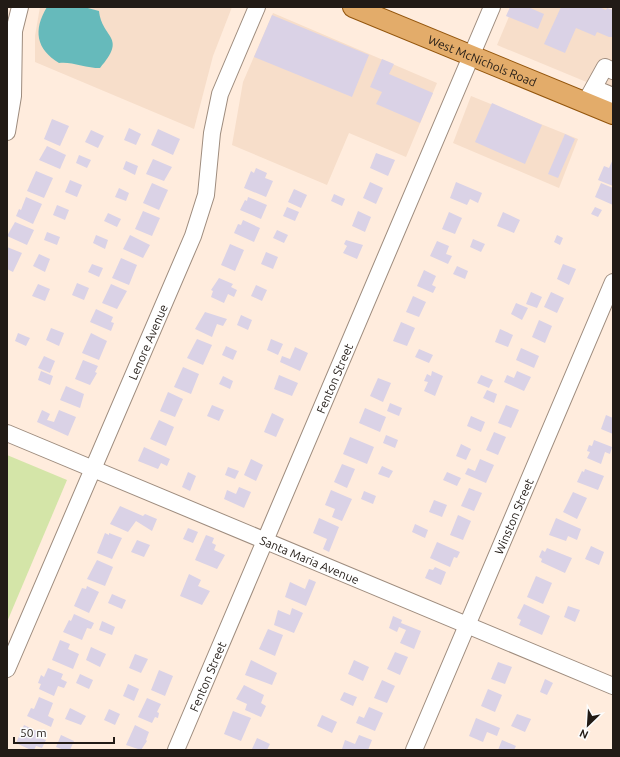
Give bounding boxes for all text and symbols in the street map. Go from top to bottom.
street label: West McNichols Road [426,32,539,88]
street label: Lenore Avenue [126,302,169,382]
street label: Fenton Street [314,341,355,415]
street label: Winston Street [492,476,535,556]
street label: Santa Maria Avenue [258,533,361,586]
street label: Fenton Street [187,639,228,713]
north arrow [568,705,608,745]
scale bar [14,719,114,745]
text: 50 m [20,726,47,739]
text: N [578,727,590,741]

